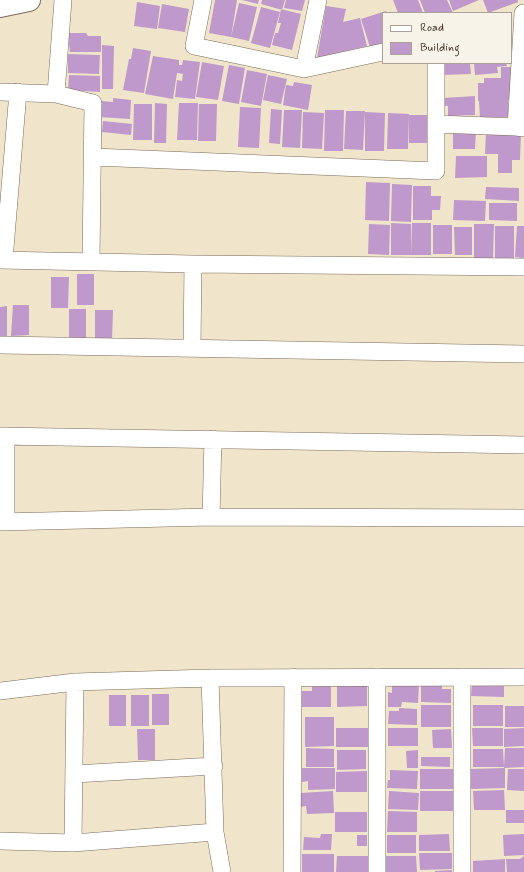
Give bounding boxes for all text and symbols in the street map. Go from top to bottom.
legend [382,12,512,64]
text: Road [420,20,444,36]
text: Building [420,40,460,56]

